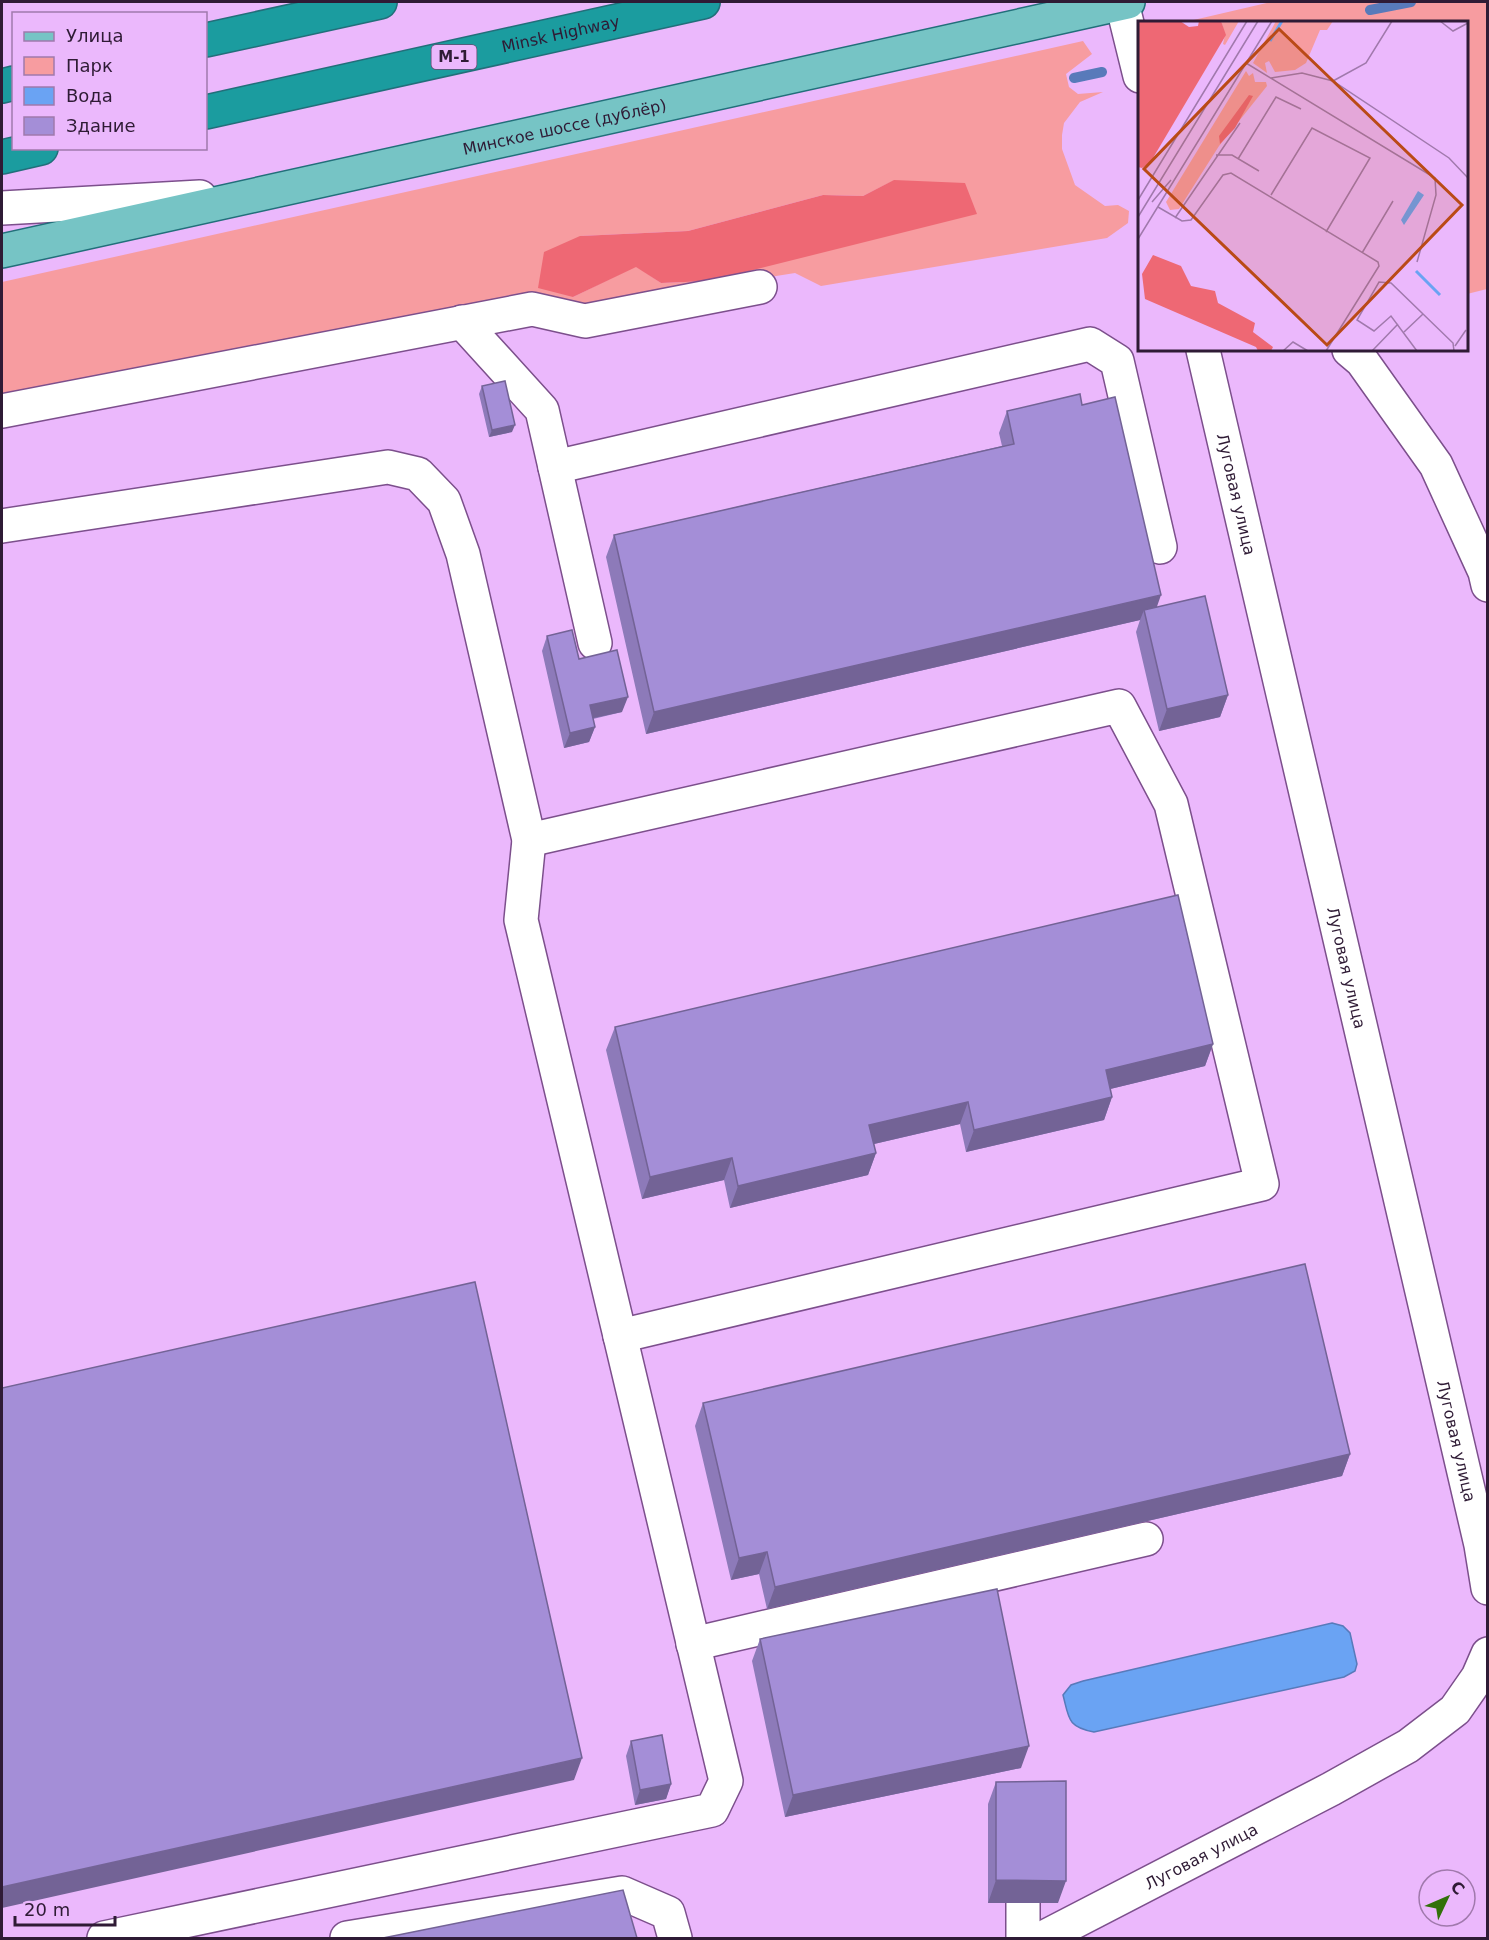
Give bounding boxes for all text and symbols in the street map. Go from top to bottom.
street label: Minsk Highway [500,11,621,56]
legend [12,12,207,150]
inset map [1138,21,1468,351]
text: Улица [66,25,123,46]
road number: М-1 [432,45,476,69]
text: Парк [66,55,113,76]
text: Вода [66,85,113,106]
street label: Минское шоссе (дублёр) [461,95,668,158]
text: Здание [66,115,136,136]
street label: Луговая улица [1213,431,1260,557]
street label: Луговая улица [1323,905,1370,1030]
street label: Луговая улица [1433,1378,1480,1504]
street label: Луговая улица [1141,1819,1261,1893]
north arrow [1417,1868,1477,1928]
text: С [1447,1877,1468,1899]
scale bar [15,1889,116,1927]
text: 20 m [24,1899,70,1920]

